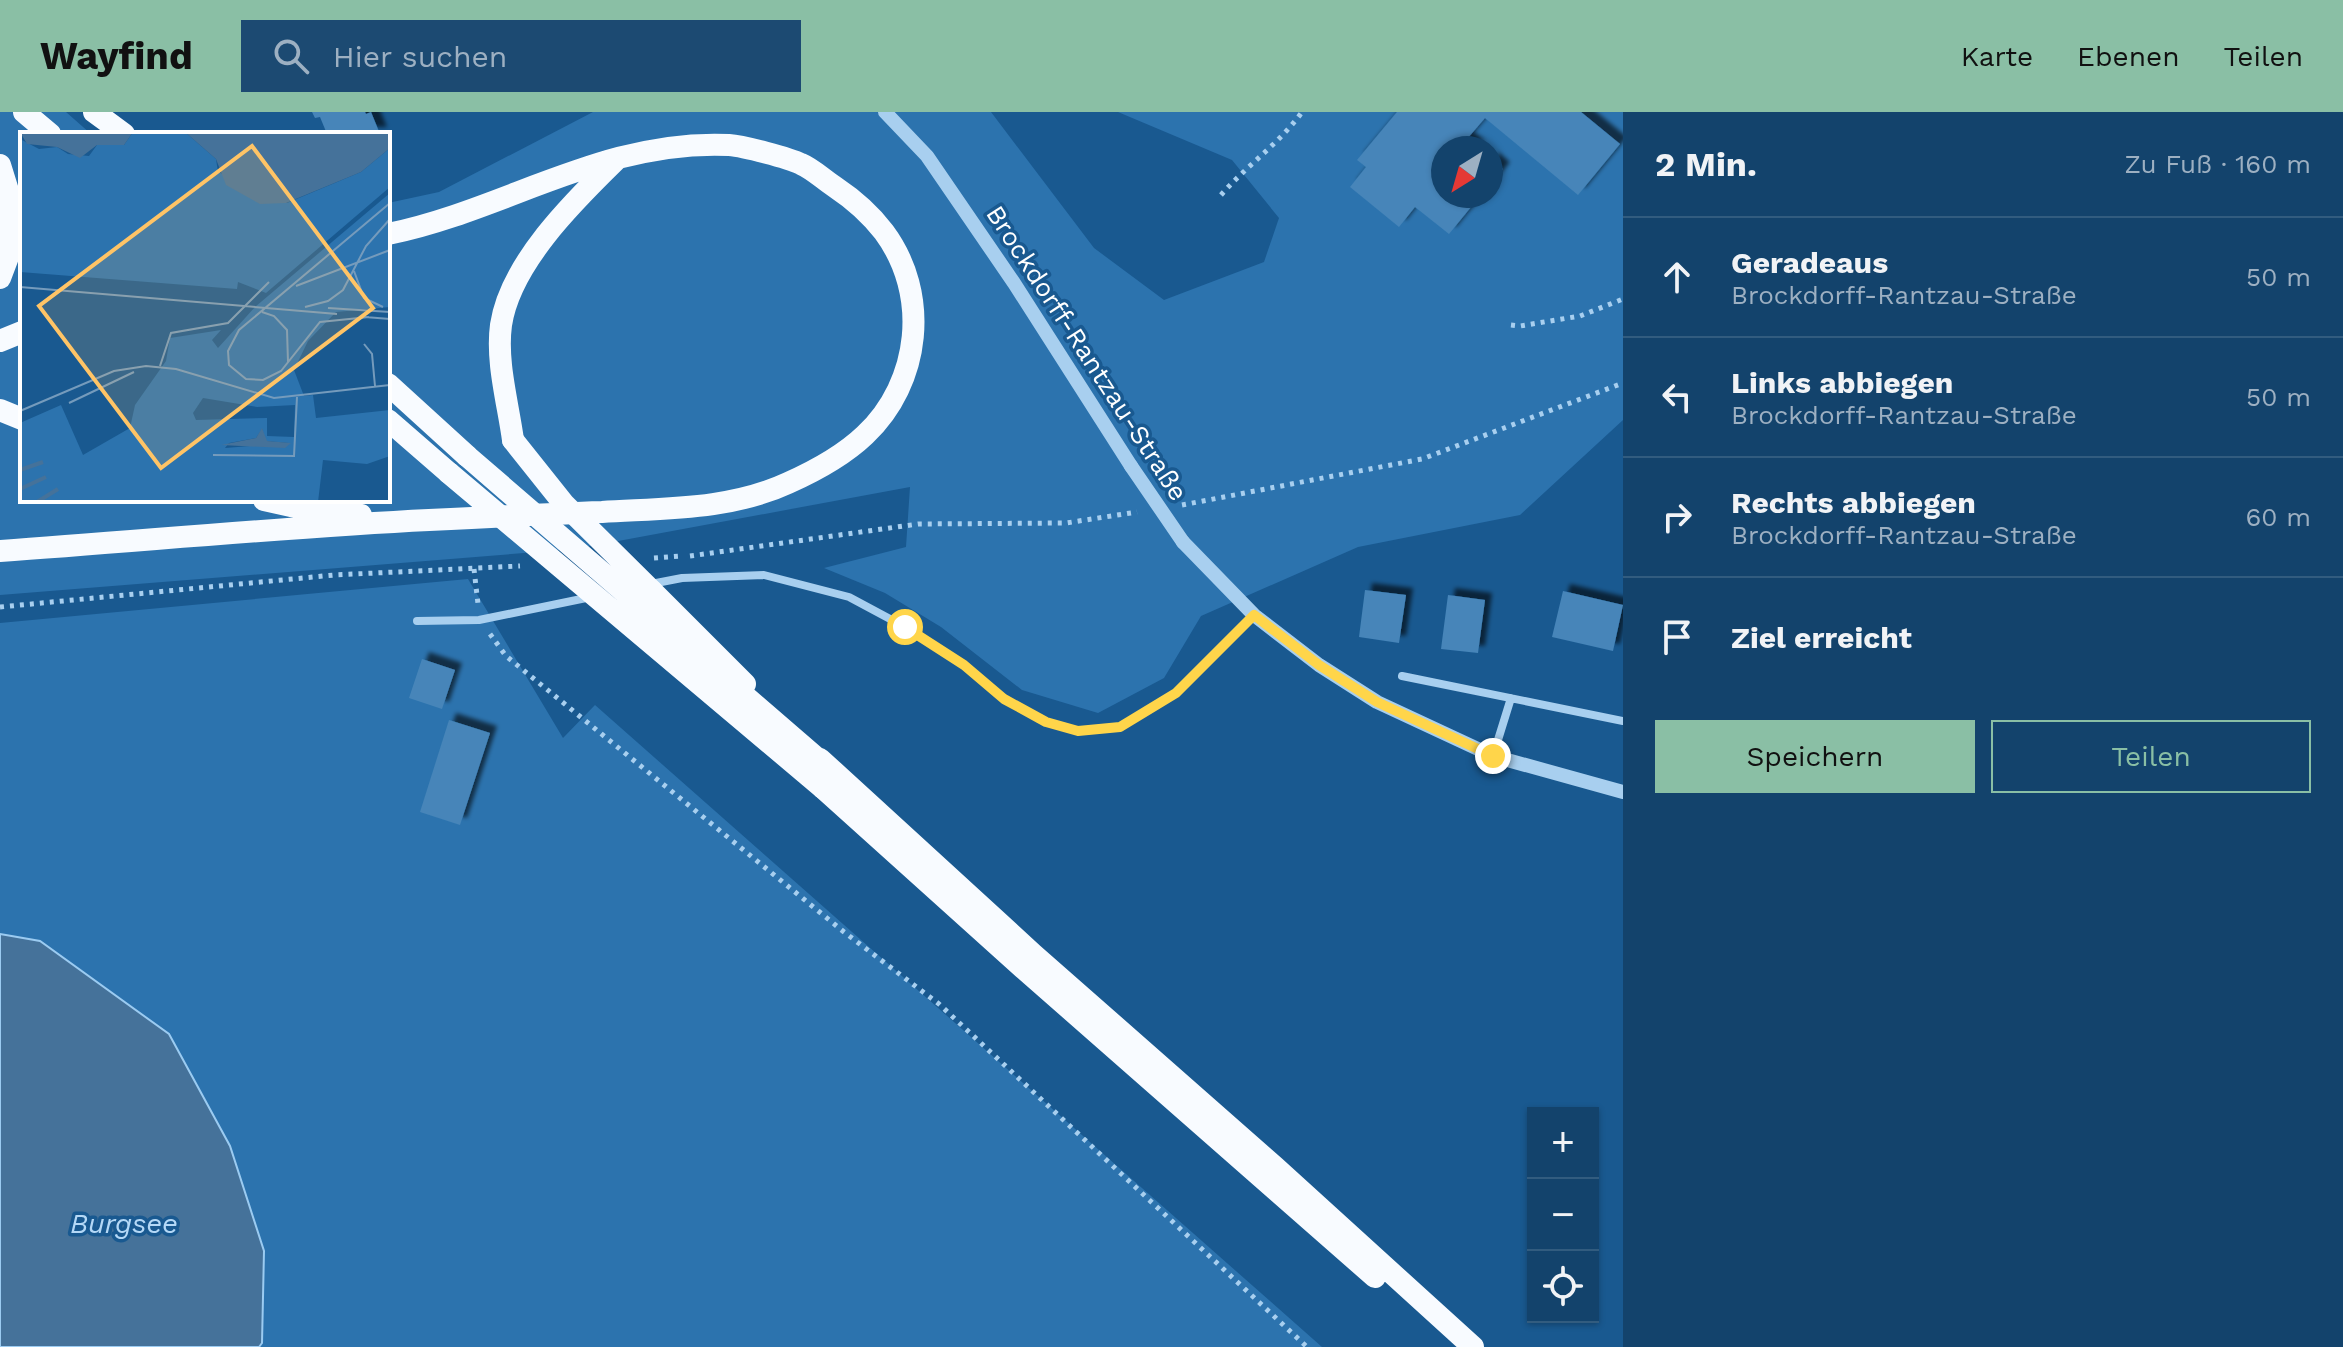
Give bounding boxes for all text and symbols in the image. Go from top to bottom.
search box [241,20,801,92]
text: Wayfind [40,34,193,78]
icon: search [269,34,313,78]
text: Hier suchen [333,39,507,74]
text: Karte [1961,40,2033,73]
text: Ebenen [2077,40,2180,73]
text: Teilen [2224,40,2303,73]
inset map [20,132,390,502]
north arrow [1431,136,1503,208]
text: 2 Min. [1655,144,1757,184]
text: Zu Fuß · 160 m [2125,149,2311,179]
street label: Brockdorff-Rantzau-Straße [980,200,1194,506]
text: Geradeaus [1731,245,1888,280]
icon: ahead [1655,255,1699,299]
text: 50 m [2246,262,2311,292]
text: Brockdorff-Rantzau-Straße [1731,280,2077,310]
text: Links abbiegen [1731,365,1953,400]
icon: left [1655,375,1699,419]
text: 50 m [2246,382,2311,412]
text: Brockdorff-Rantzau-Straße [1731,400,2077,430]
text: Rechts abbiegen [1731,485,1976,520]
icon: right [1655,495,1699,539]
text: 60 m [2245,502,2311,532]
text: Brockdorff-Rantzau-Straße [1731,520,2077,550]
route start [887,609,923,645]
icon: arrive [1655,615,1699,659]
text: Ziel erreicht [1731,620,1912,655]
button: Speichern [1655,720,1975,793]
button: Teilen [1991,720,2311,793]
route end [1475,738,1511,774]
map controls [1527,1107,1599,1323]
button: + [1527,1107,1599,1179]
button: − [1527,1179,1599,1251]
water label: Burgsee [70,1207,178,1240]
button: locate [1527,1251,1599,1323]

